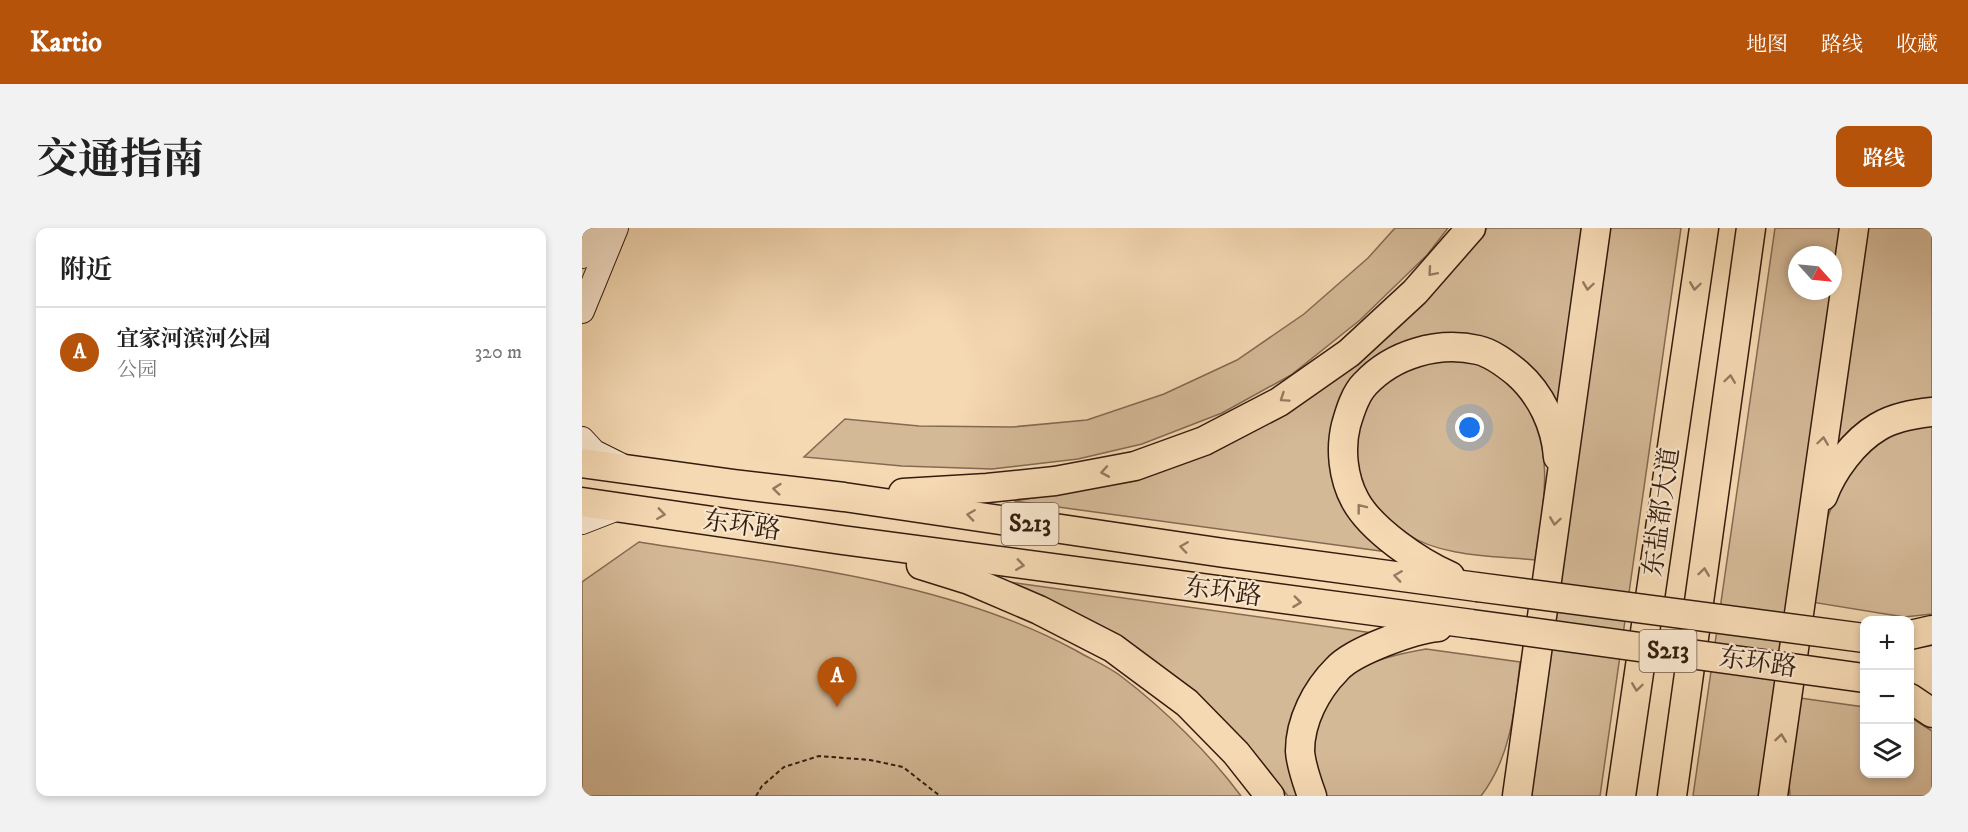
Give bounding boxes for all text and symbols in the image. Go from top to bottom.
text: Kartio [30,25,102,60]
text: 地图 [1746,32,1788,58]
text: 路线 [1821,32,1863,58]
text: 收藏 [1896,32,1938,58]
button: 路线 [1836,126,1932,187]
text: 交通指南 [36,135,204,187]
north arrow [1788,246,1842,300]
text: 附近 [60,254,112,287]
one-way arrow [1428,265,1439,276]
one-way arrow [1583,281,1595,291]
one-way arrow [1690,281,1702,290]
text: 宜家河滨河公园 [117,326,271,353]
text: A [73,340,86,365]
text: 320 m [475,340,522,365]
text: 公园 [117,358,157,383]
one-way arrow [1724,374,1736,383]
one-way arrow [1280,391,1291,402]
your location [1455,413,1484,442]
one-way arrow [1817,436,1829,446]
street label: 东盐都大道 [1637,445,1687,579]
one-way arrow [1100,465,1110,478]
one-way arrow [773,483,782,496]
road number: S213 [1002,503,1058,545]
street label: 东环路 [701,504,783,548]
one-way arrow [1358,504,1369,515]
one-way arrow [656,507,665,519]
one-way arrow [966,510,975,522]
one-way arrow [1549,516,1562,525]
one-way arrow [1180,541,1189,553]
one-way arrow [1016,558,1025,570]
one-way arrow [1697,567,1709,576]
street label: 东环路 [1182,570,1264,614]
one-way arrow [1394,571,1403,583]
one-way arrow [1292,595,1301,607]
map controls [1860,616,1914,778]
button: + [1860,616,1914,670]
road number: S213 [1640,630,1696,672]
street label: 东环路 [1717,641,1799,685]
pin: A [818,658,856,707]
button: − [1860,670,1914,724]
one-way arrow [1631,682,1643,691]
button: layers [1860,724,1914,778]
one-way arrow [1775,733,1787,743]

